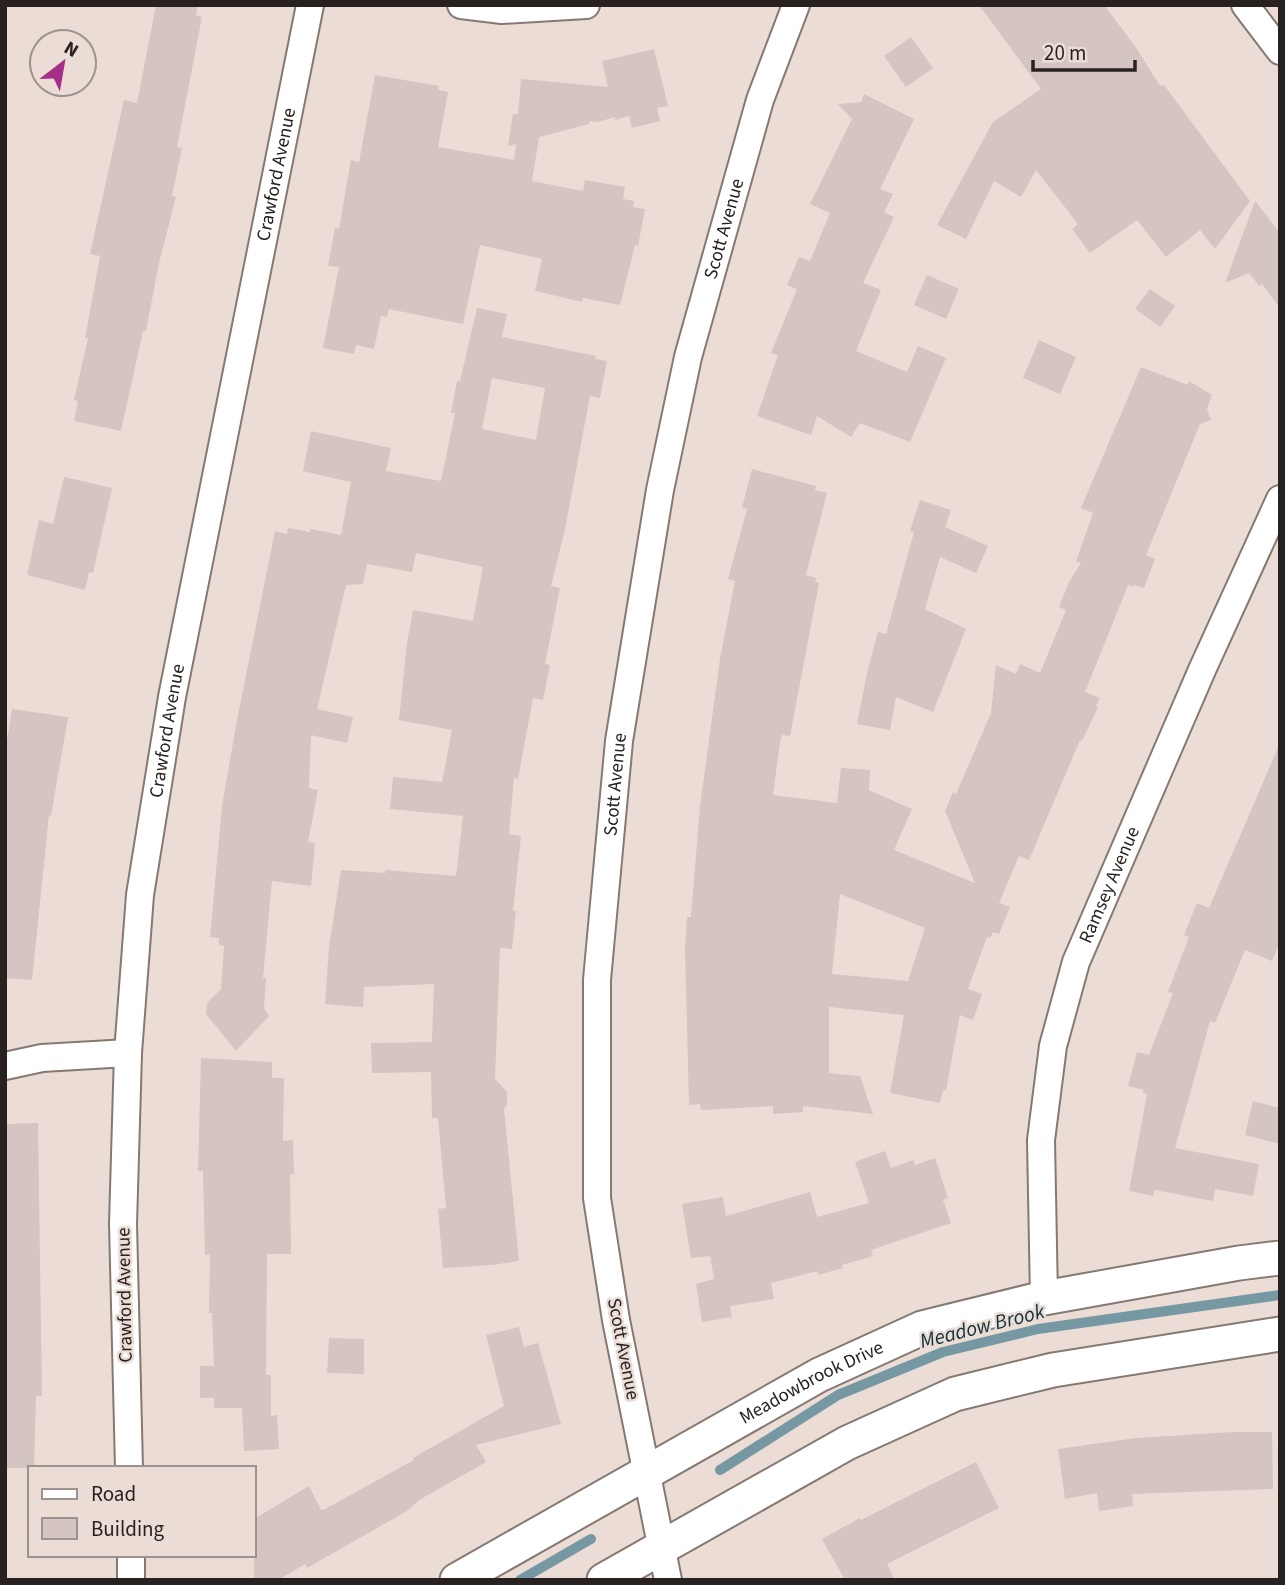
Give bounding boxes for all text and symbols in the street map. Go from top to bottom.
north arrow [28,28,98,98]
scale bar [1033,28,1134,72]
text: N [59,35,83,65]
text: 20 m [1044,38,1086,68]
street label: Crawford Avenue [250,105,303,243]
street label: Scott Avenue [697,175,751,282]
street label: Crawford Avenue [142,662,192,800]
street label: Scott Avenue [597,731,634,837]
street label: Ramsey Avenue [1072,822,1146,947]
street label: Crawford Avenue [110,1227,140,1363]
street label: Scott Avenue [600,1296,646,1402]
water label: Meadow Brook [916,1296,1048,1356]
street label: Meadowbrook Drive [734,1334,888,1431]
legend [28,1466,256,1557]
text: Road [91,1479,136,1509]
text: Building [91,1514,165,1544]

